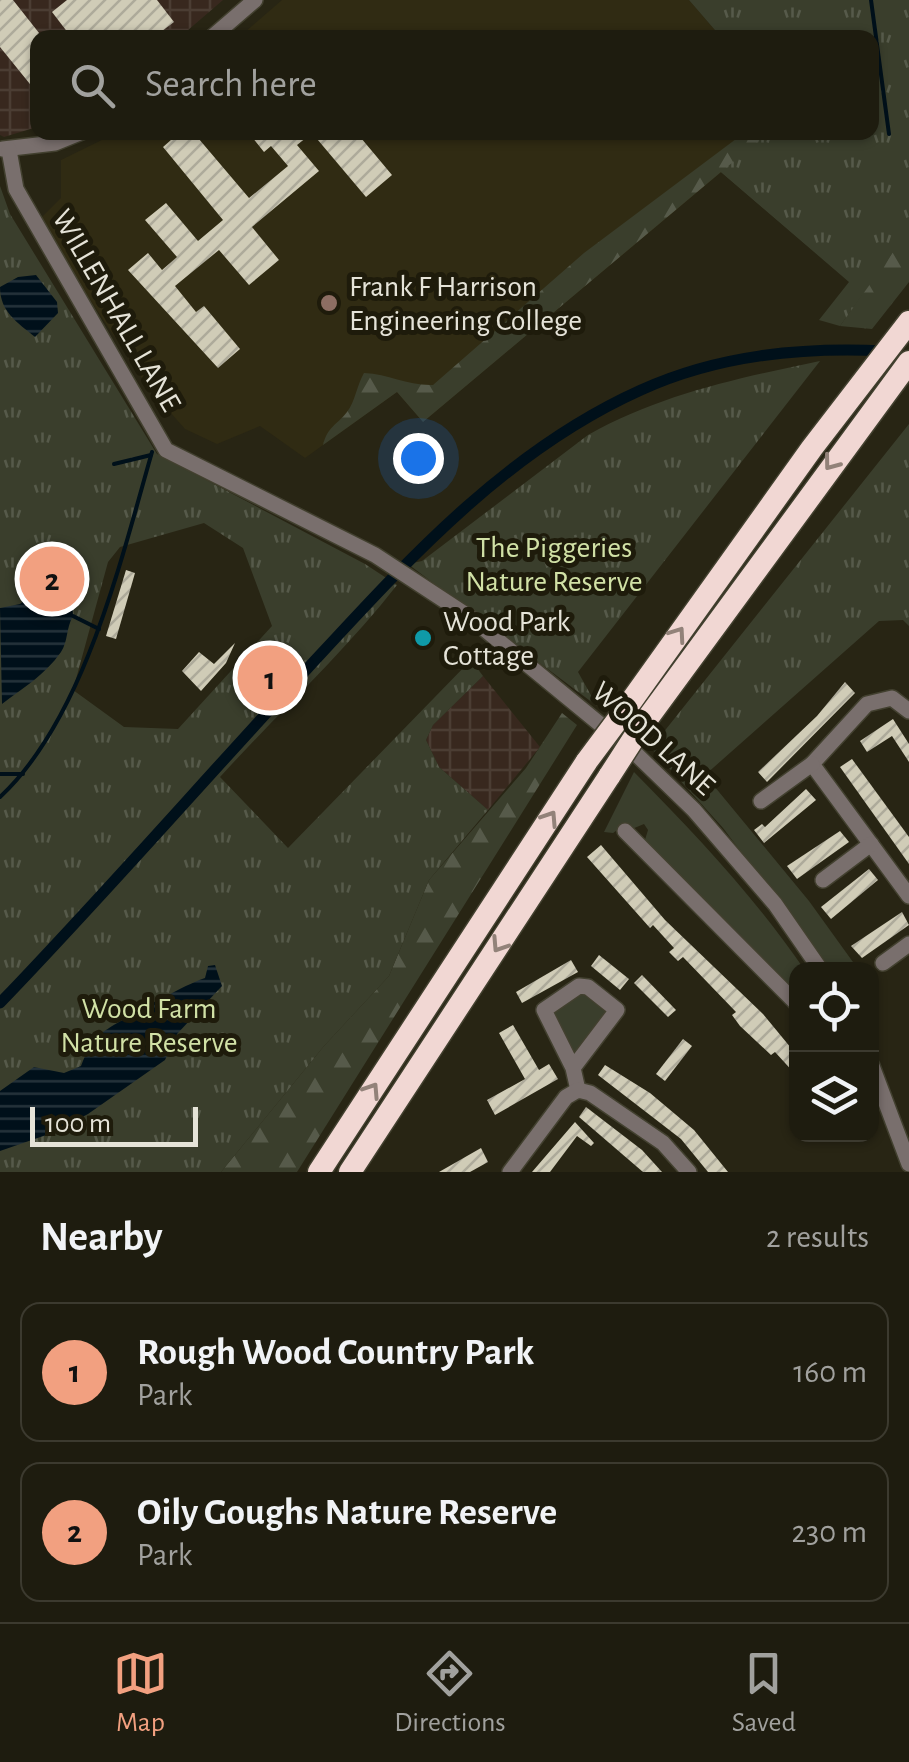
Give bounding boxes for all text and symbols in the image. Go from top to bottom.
search box [30,30,879,140]
icon: search [65,58,120,113]
text: Search here [145,66,317,104]
street label: WILLENHALL LANE [46,205,186,416]
place label: Frank F Harrison Engineering College [349,272,582,336]
marker: Frank F Harrison Engineering College [318,292,340,314]
your location [393,433,444,484]
one-way arrow [825,452,843,470]
park label: The Piggeries Nature Reserve [465,533,643,597]
pin: 2 [20,542,84,616]
place label: Wood Park Cottage [443,607,571,671]
marker: Wood Park Cottage [412,627,434,649]
one-way arrow [666,627,684,645]
pin: 1 [238,640,302,716]
street label: WOOD LANE [586,676,720,801]
one-way arrow [537,811,556,829]
one-way arrow [493,935,512,953]
map controls [789,962,879,1142]
button: locate [789,962,879,1052]
park label: Wood Farm Nature Reserve [60,994,238,1058]
button: layers [789,1052,879,1142]
one-way arrow [360,1083,379,1101]
scale bar [30,1102,198,1146]
text: 100 m [45,1110,111,1138]
text: Nearby [40,1216,163,1258]
text: 2 results [766,1221,869,1253]
text: Rough Wood Country Park [137,1334,534,1372]
text: 1 [69,1356,80,1388]
text: 160 m [793,1356,867,1388]
text: Park [137,1379,192,1411]
text: Oily Goughs Nature Reserve [137,1494,557,1532]
text: 2 [67,1516,82,1548]
text: 230 m [791,1516,867,1548]
text: Park [137,1539,192,1571]
tab: Map [113,1646,168,1740]
tab: Directions [394,1646,506,1740]
tab: Saved [732,1646,796,1740]

